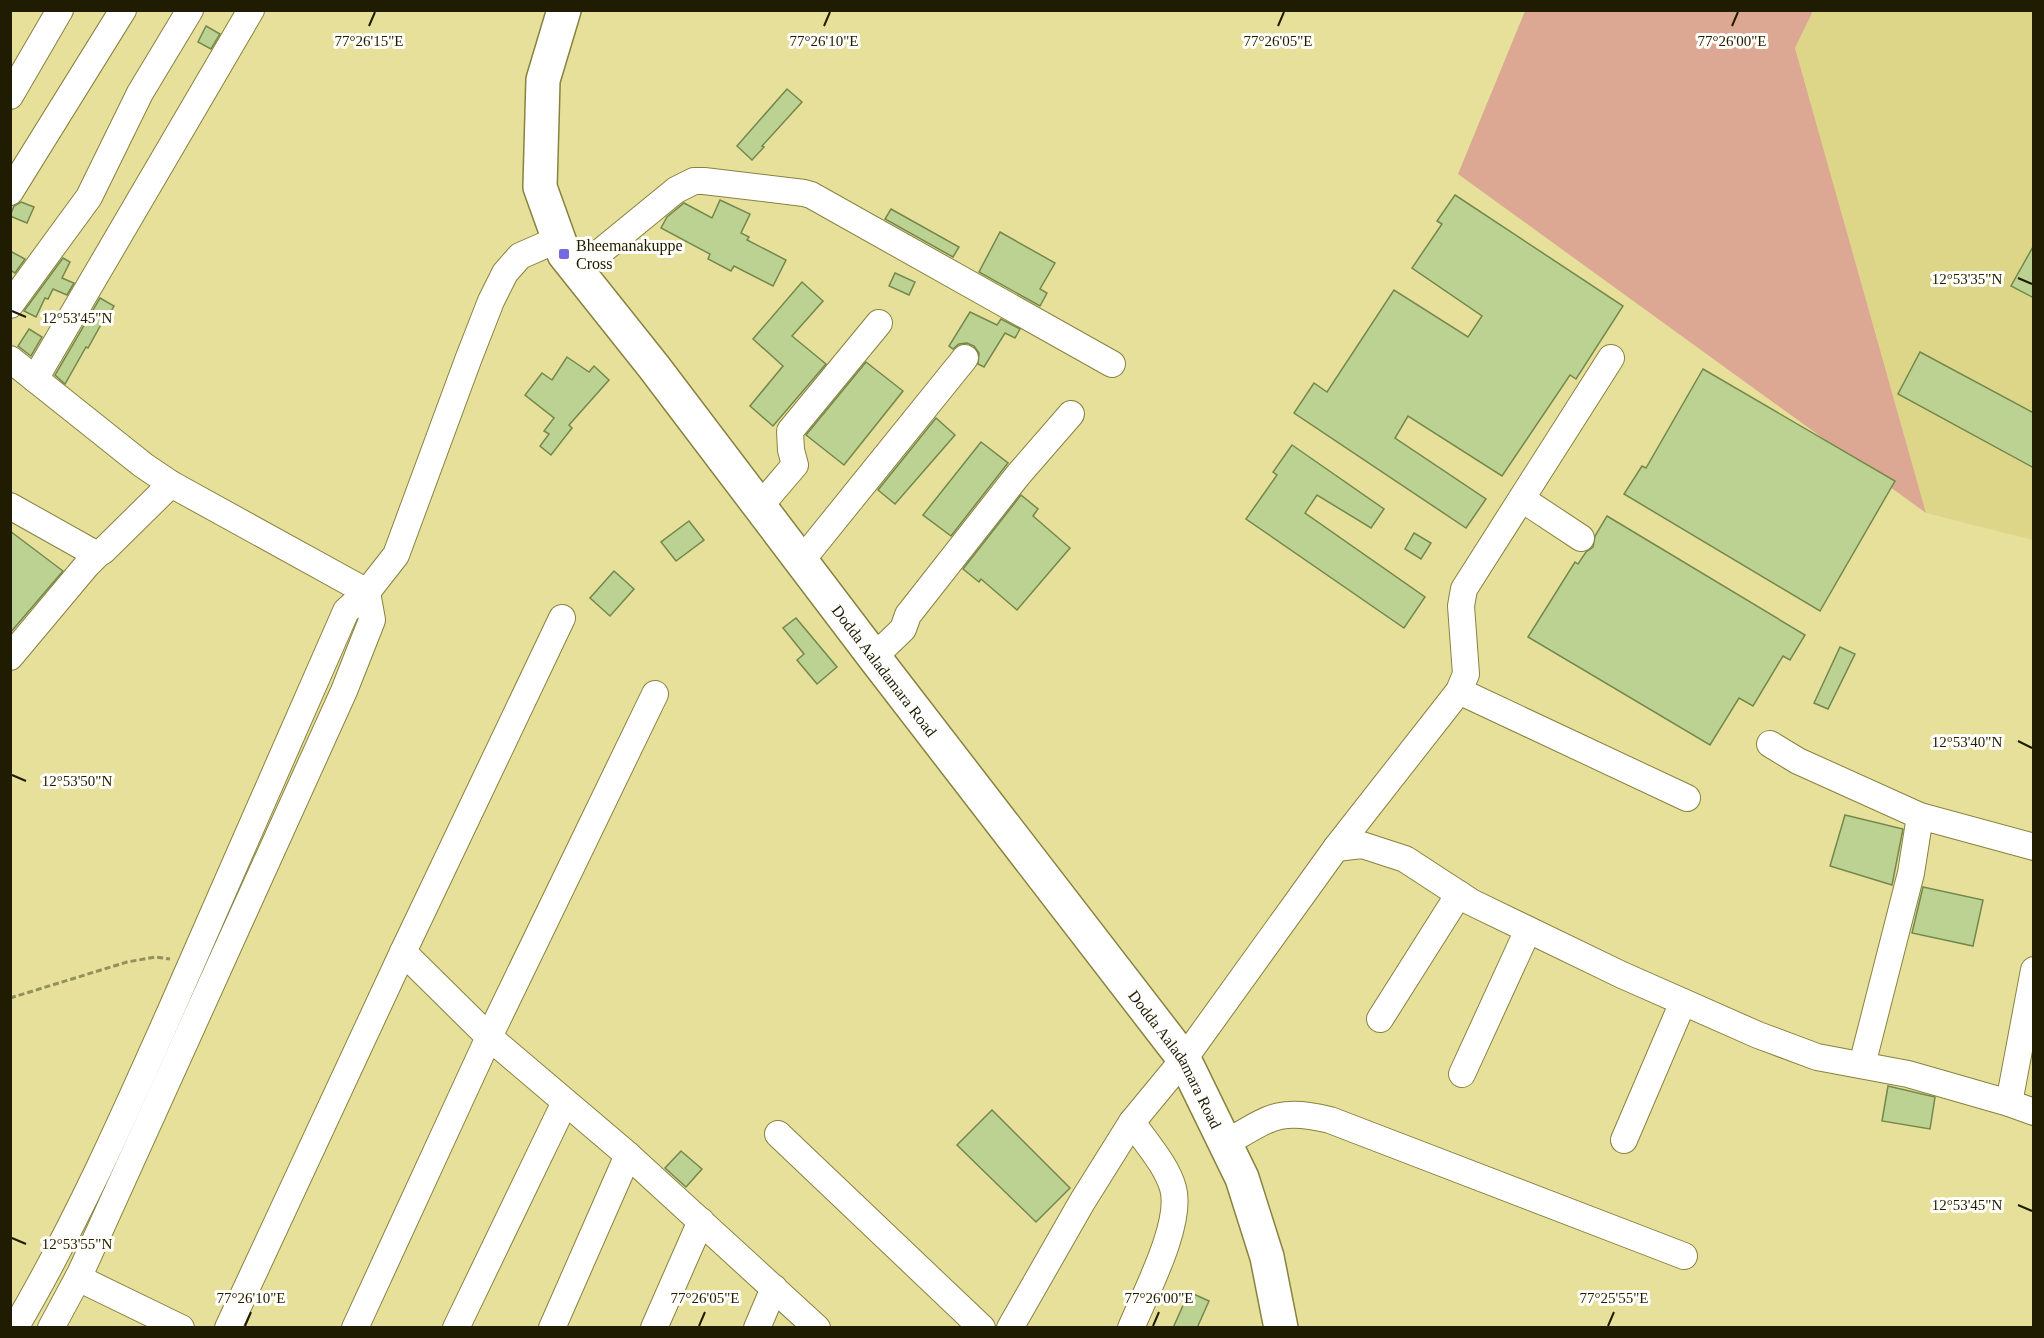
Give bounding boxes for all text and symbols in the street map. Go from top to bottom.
text: 77°26'15"E [335,33,404,49]
text: 77°26'10"E [790,33,859,49]
text: 77°26'05"E [1244,33,1313,49]
text: 77°26'00"E [1698,33,1767,49]
place label: Bheemanakuppe Cross [576,237,683,272]
marker: Bheemanakuppe Cross [557,247,571,261]
text: 12°53'35"N [1932,271,2002,287]
text: 12°53'45"N [42,310,112,326]
street label: Dodda Aaladamara Road [829,602,940,740]
text: 12°53'40"N [1932,734,2002,750]
text: 12°53'50"N [42,773,112,789]
street label: Dodda Aaladamara Road [1125,987,1225,1131]
text: 12°53'45"N [1932,1197,2002,1213]
text: 12°53'55"N [42,1236,112,1252]
text: 77°26'10"E [217,1290,286,1306]
text: 77°26'05"E [671,1290,740,1306]
text: 77°26'00"E [1125,1290,1194,1306]
text: 77°25'55"E [1580,1290,1649,1306]

